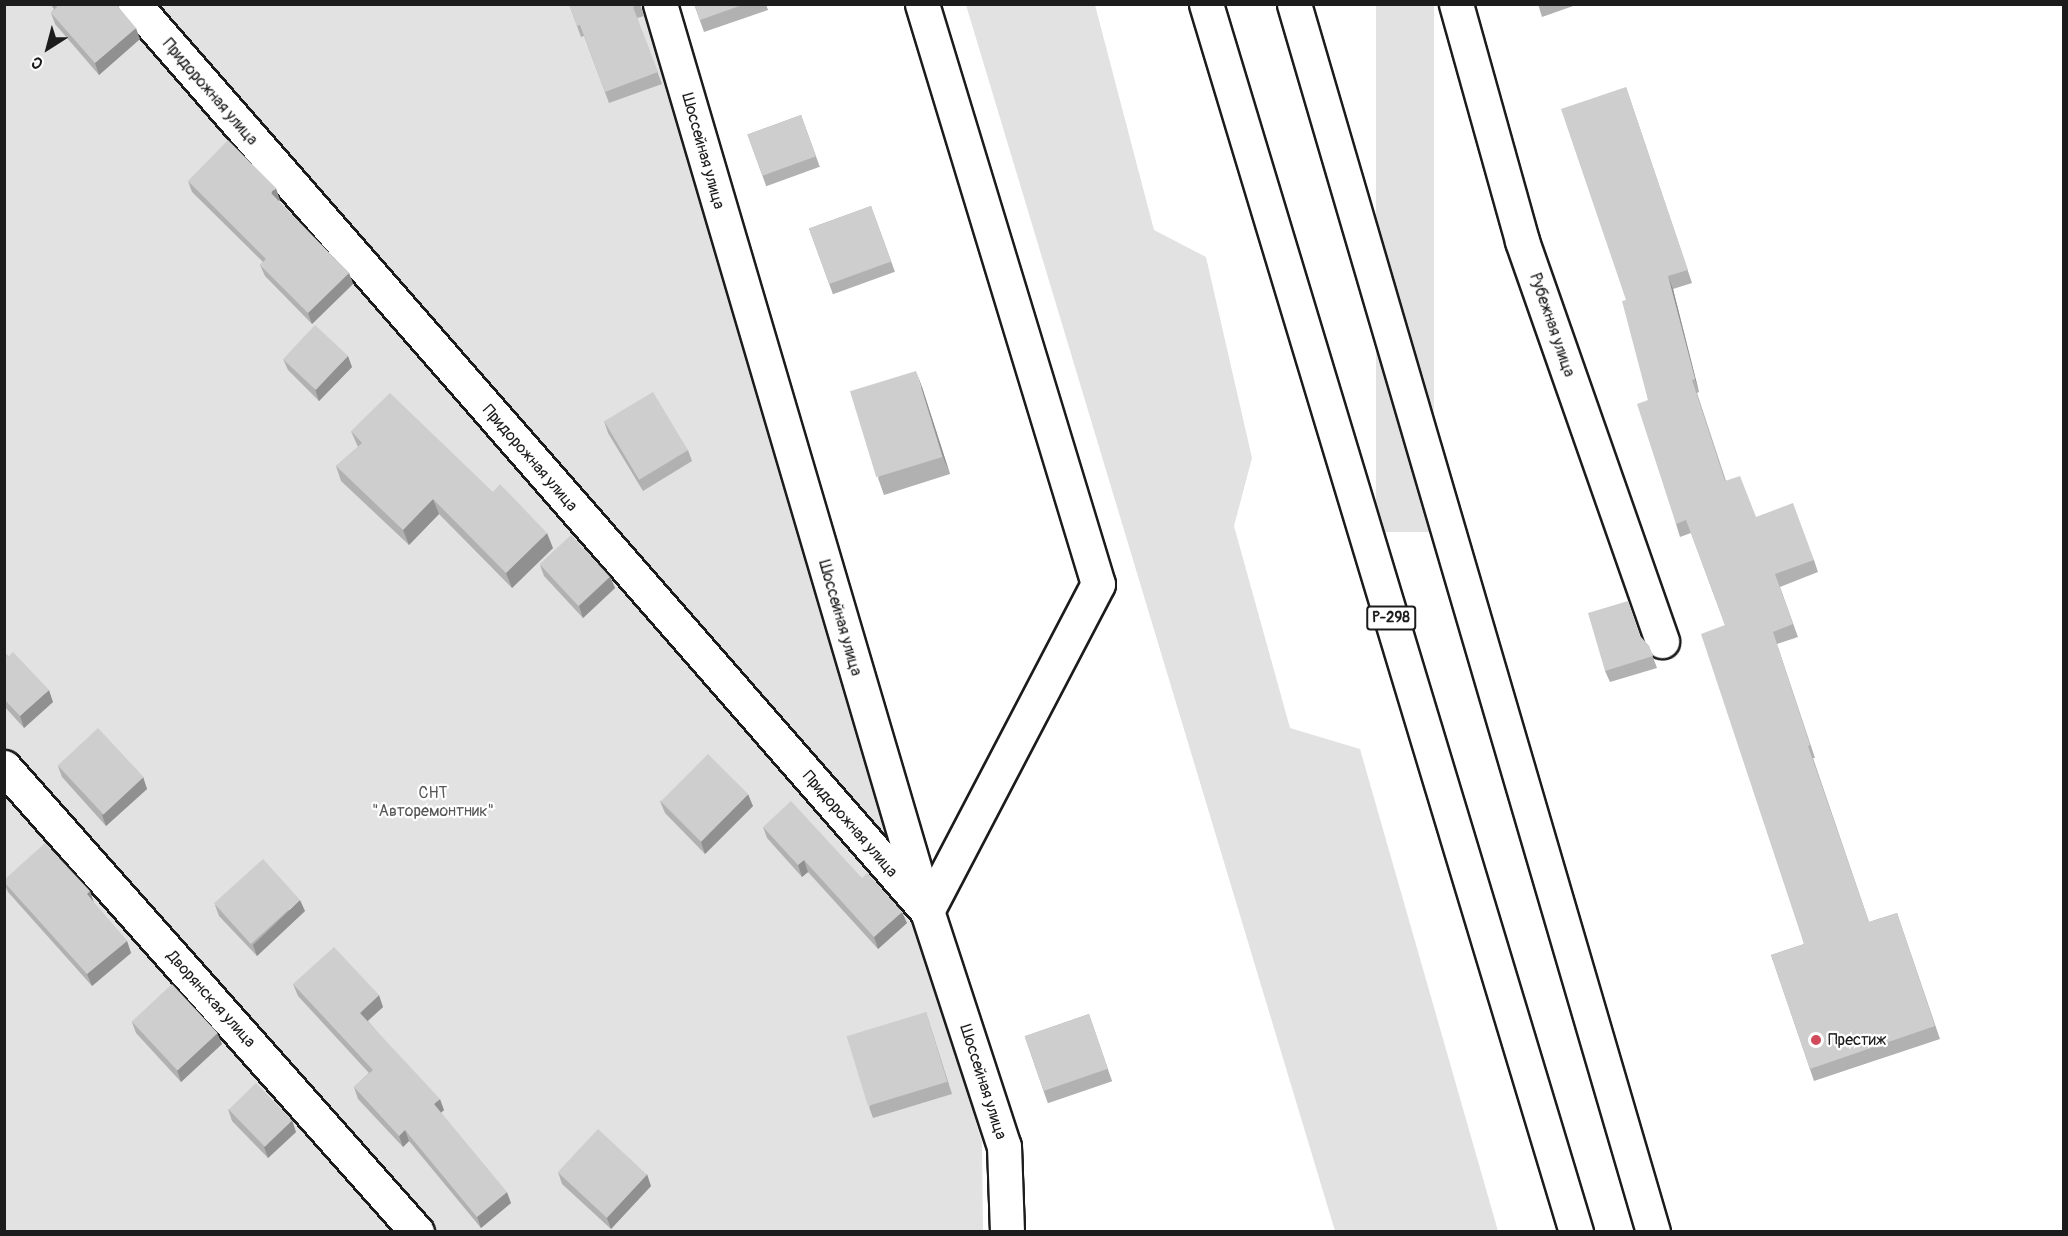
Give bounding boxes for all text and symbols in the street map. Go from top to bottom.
north arrow [18,18,78,78]
street label: Придорожная улица [158,35,262,149]
text: С [28,52,47,74]
street label: Шоссейная улица [677,91,729,211]
street label: Рубежная улица [1525,271,1579,379]
street label: Придорожная улица [478,401,582,515]
street label: Шоссейная улица [814,558,866,678]
road number: Р-298 [1366,606,1416,630]
street label: Придорожная улица [798,767,902,881]
park label: СНТ "Авторемонтник" [372,783,494,821]
street label: Дворянская улица [162,947,260,1051]
street label: Шоссейная улица [955,1022,1011,1142]
place label: Престиж [1828,1030,1886,1050]
marker: Престиж [1809,1033,1823,1047]

